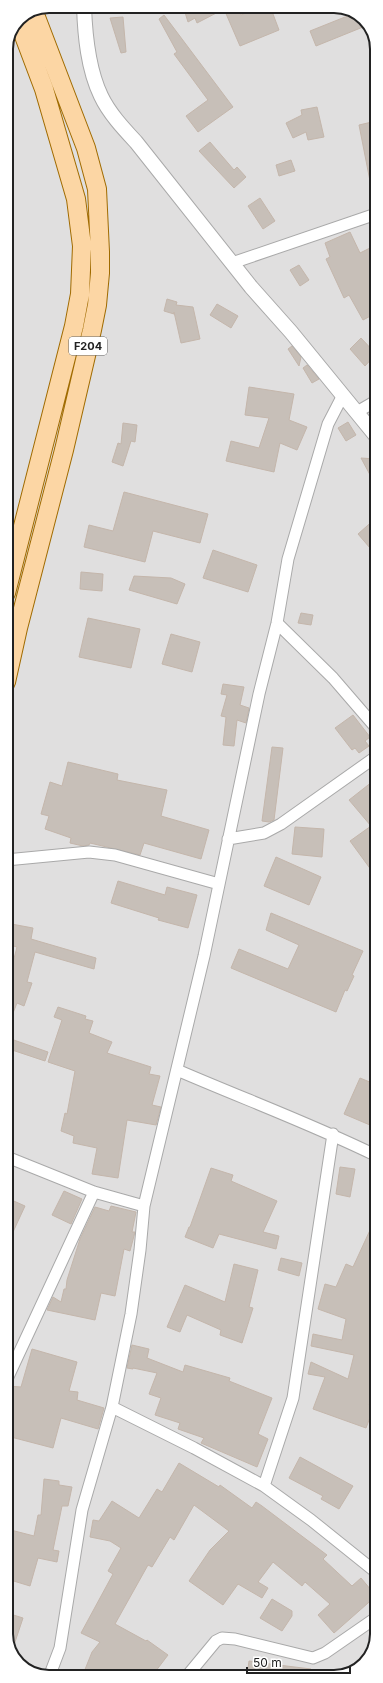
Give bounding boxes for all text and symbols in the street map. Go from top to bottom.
road number: F204 [69,337,107,355]
scale bar [247,1649,350,1675]
text: 50 m [253,1655,282,1670]

